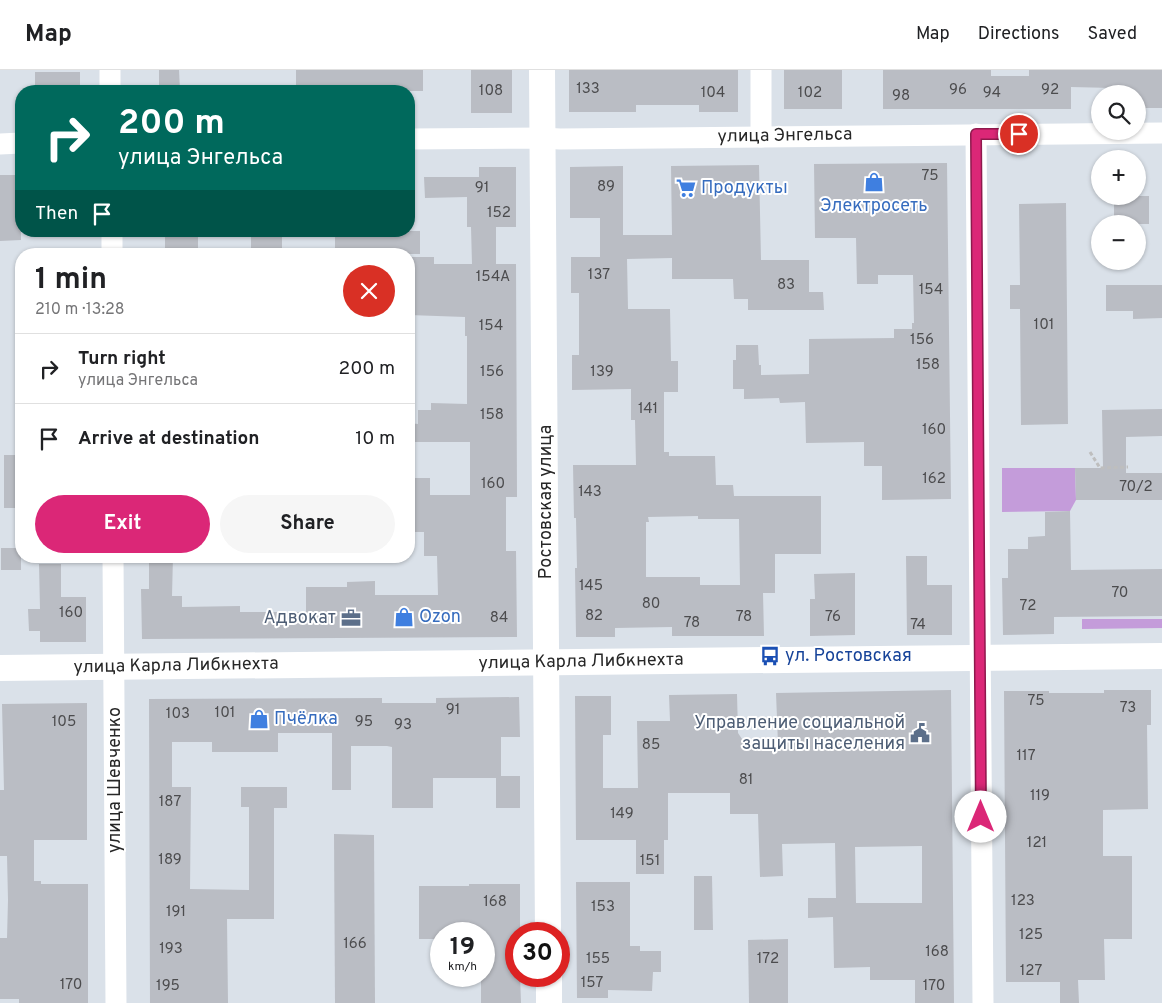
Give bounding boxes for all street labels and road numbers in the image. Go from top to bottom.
street label: улица Энгельса [717,123,853,149]
street label: Ростовская улица [535,425,558,579]
street label: улица Карла Либкнехта [478,649,684,675]
street label: улица Карла Либкнехта [73,653,279,679]
street label: улица Шевченко [104,707,127,853]

